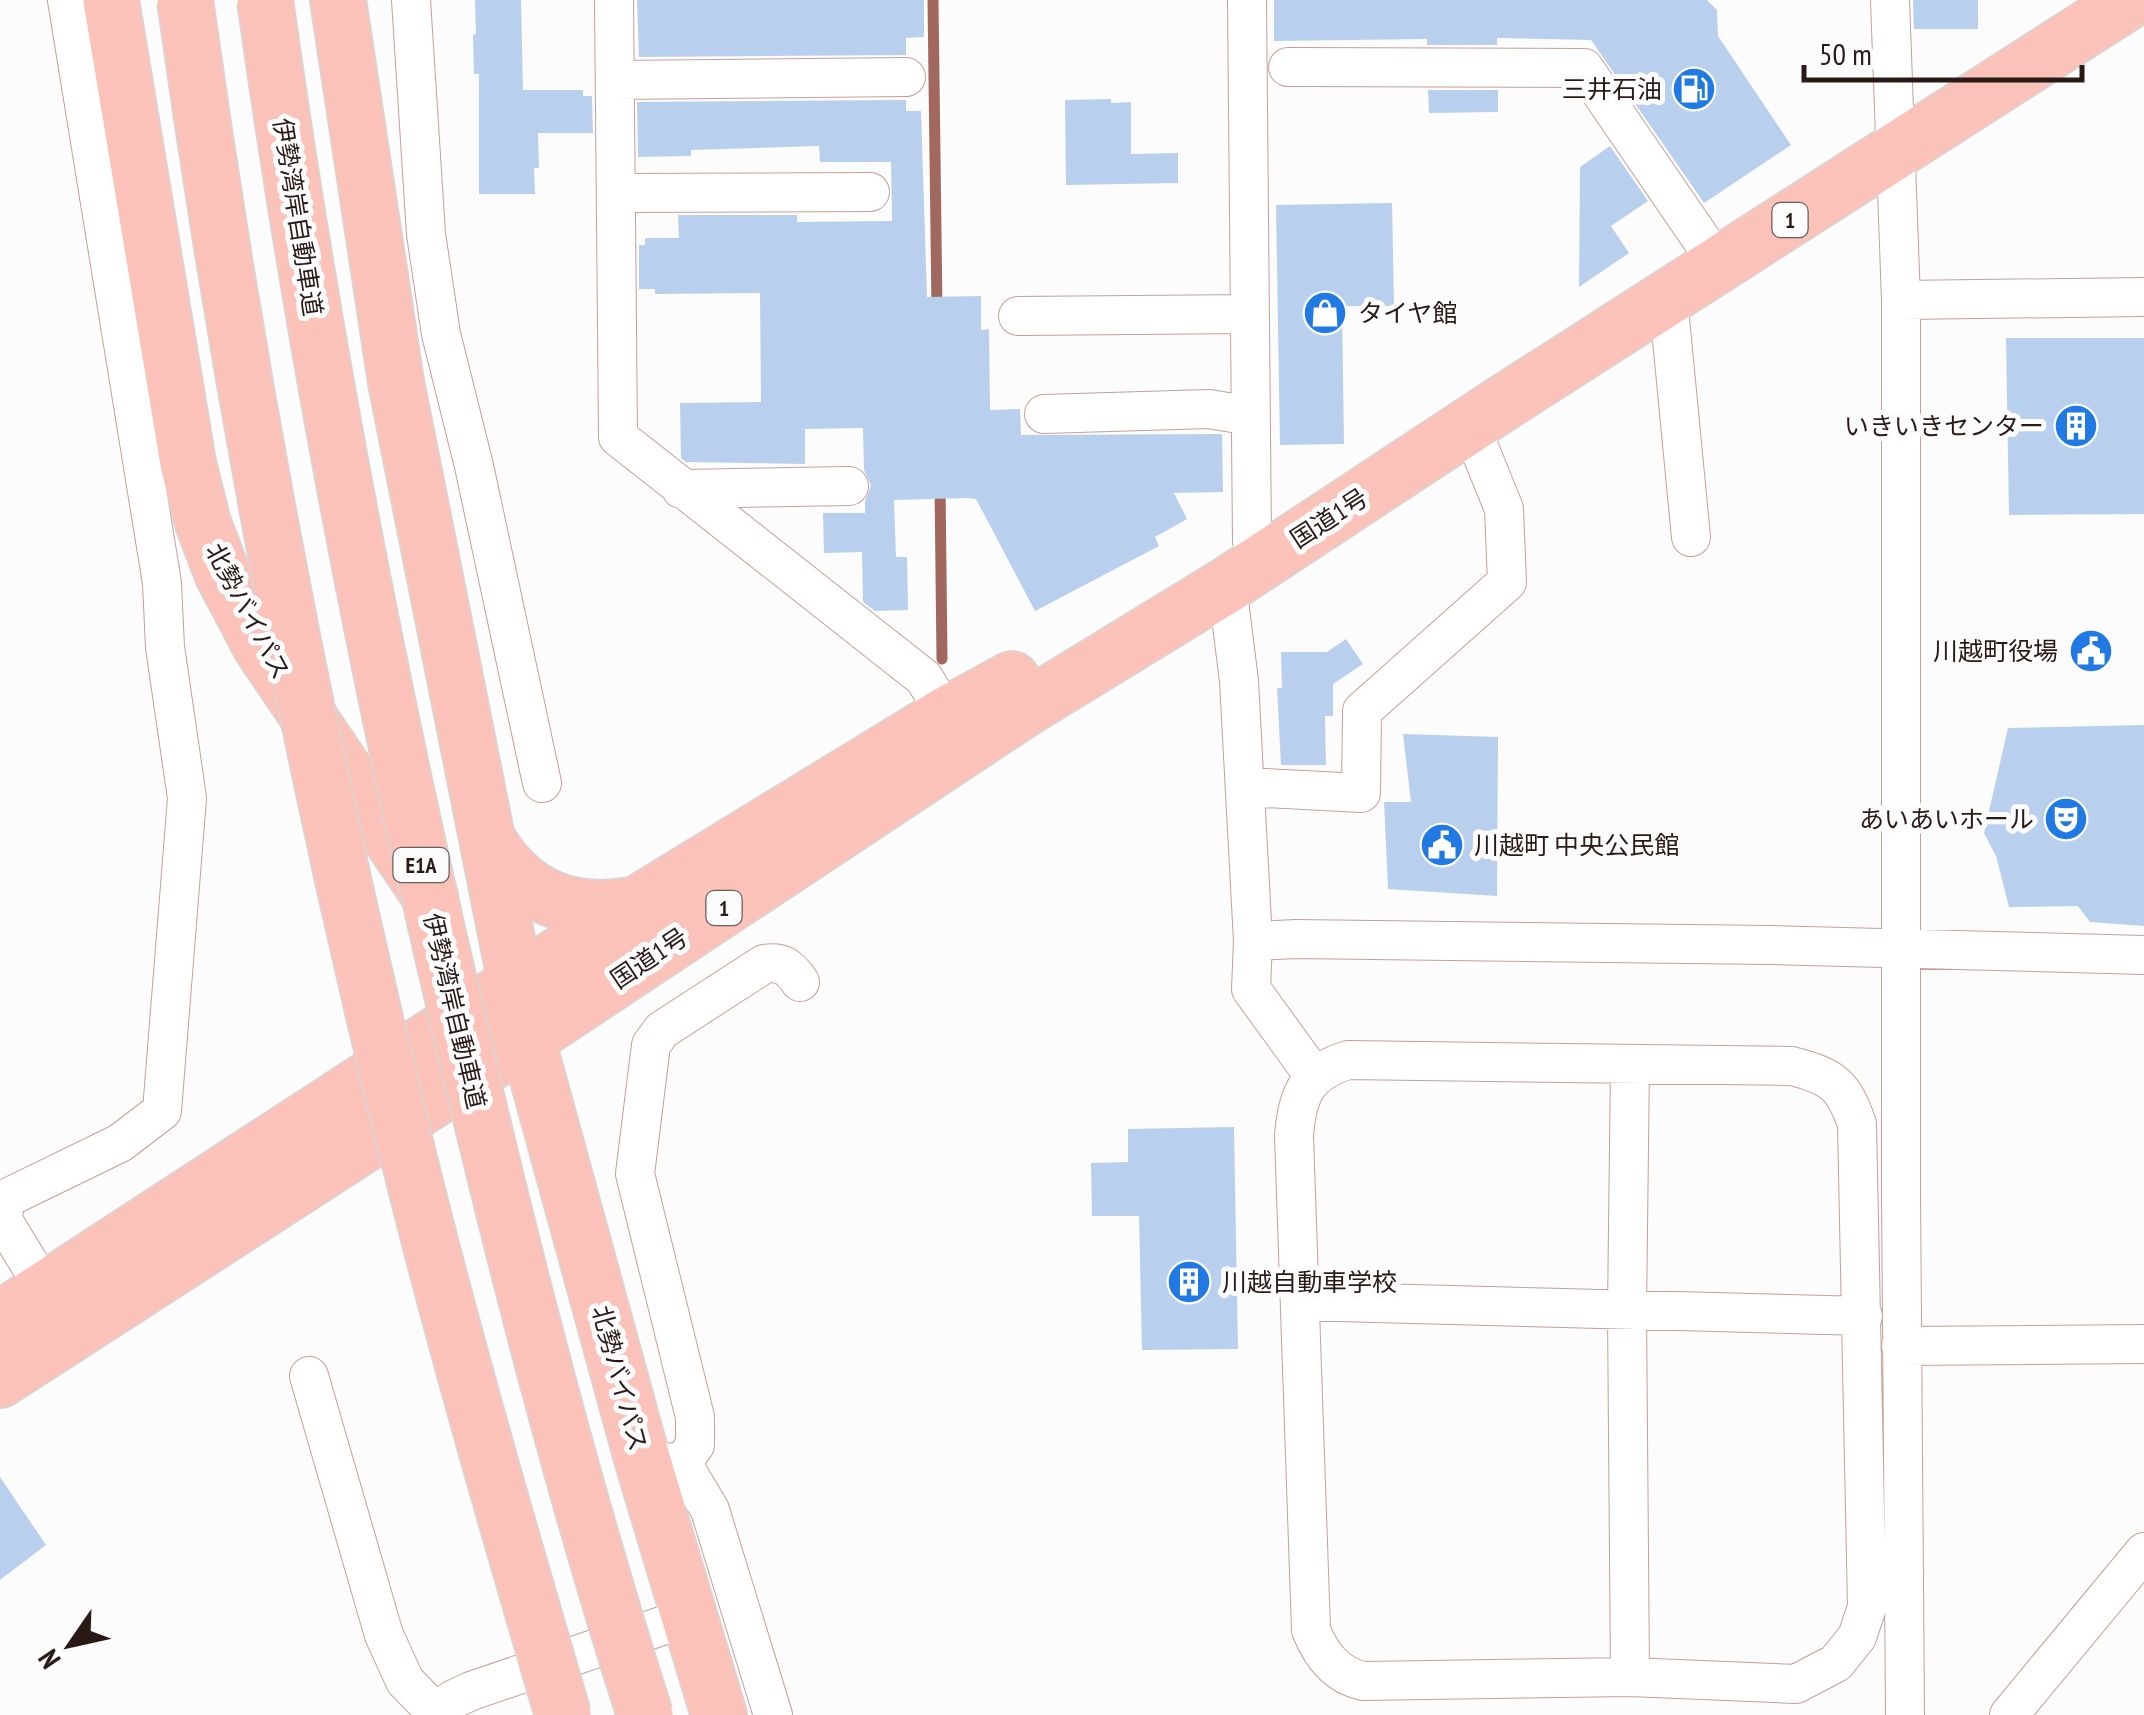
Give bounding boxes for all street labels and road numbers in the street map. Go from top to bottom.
street label: 伊勢湾岸自動車道 [267,116,329,318]
road number: 1 [1772,203,1808,237]
street label: 国道1号 [1284,481,1374,555]
street label: 北勢バイパス [199,537,297,685]
road number: E1A [394,848,448,882]
road number: 1 [706,891,742,925]
street label: 伊勢湾岸自動車道 [417,910,493,1112]
street label: 国道1号 [604,921,694,995]
street label: 北勢バイパス [585,1302,655,1454]

